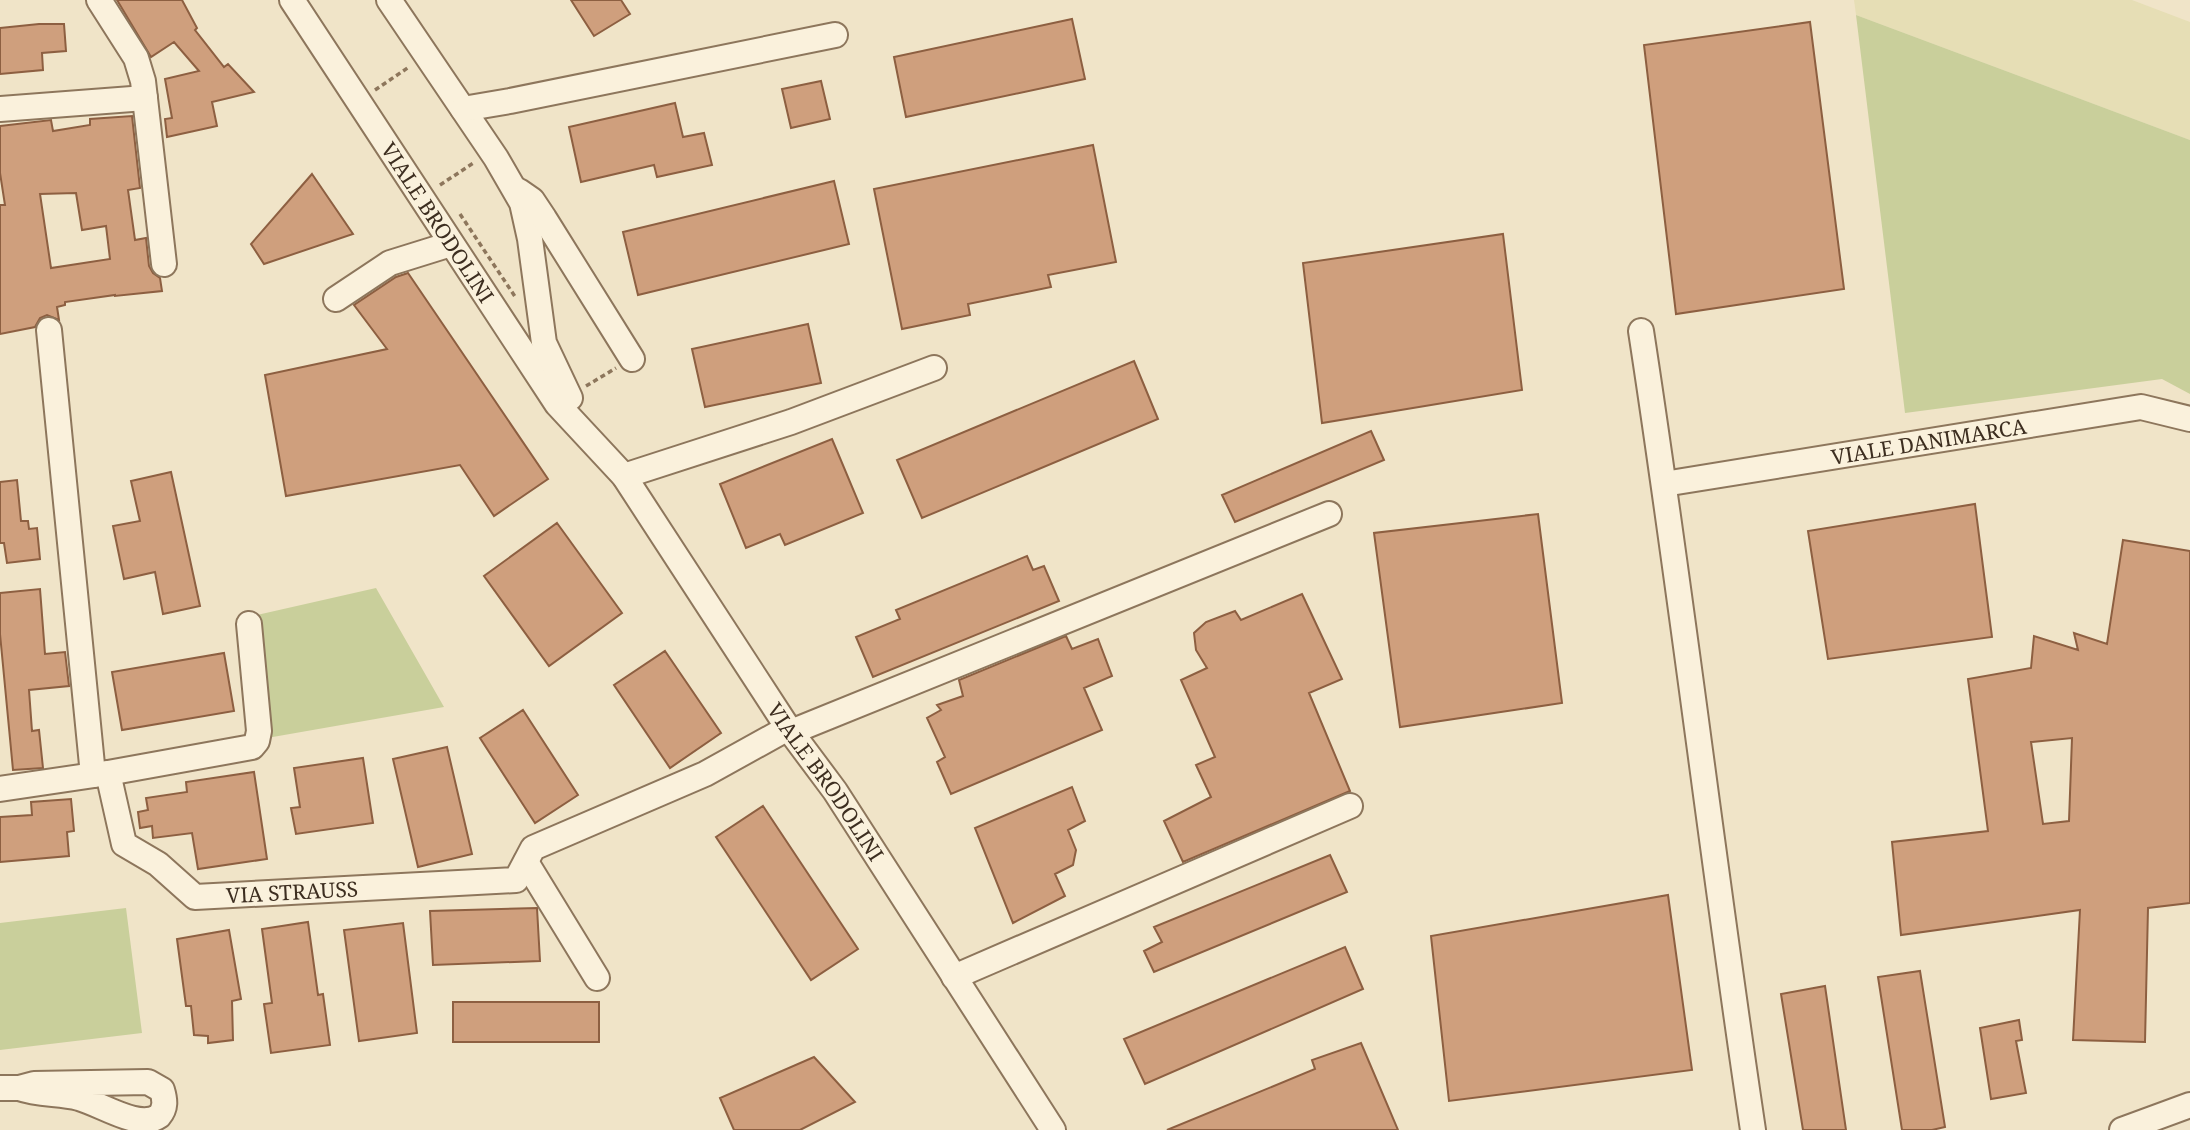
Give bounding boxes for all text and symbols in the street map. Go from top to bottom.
street label: VIALE BRODOLINI [375,137,501,308]
street label: VIALE DANIMARCA [1829,412,2028,471]
street label: VIALE BRODOLINI [761,697,890,866]
street label: VIA STRAUSS [225,874,359,909]

